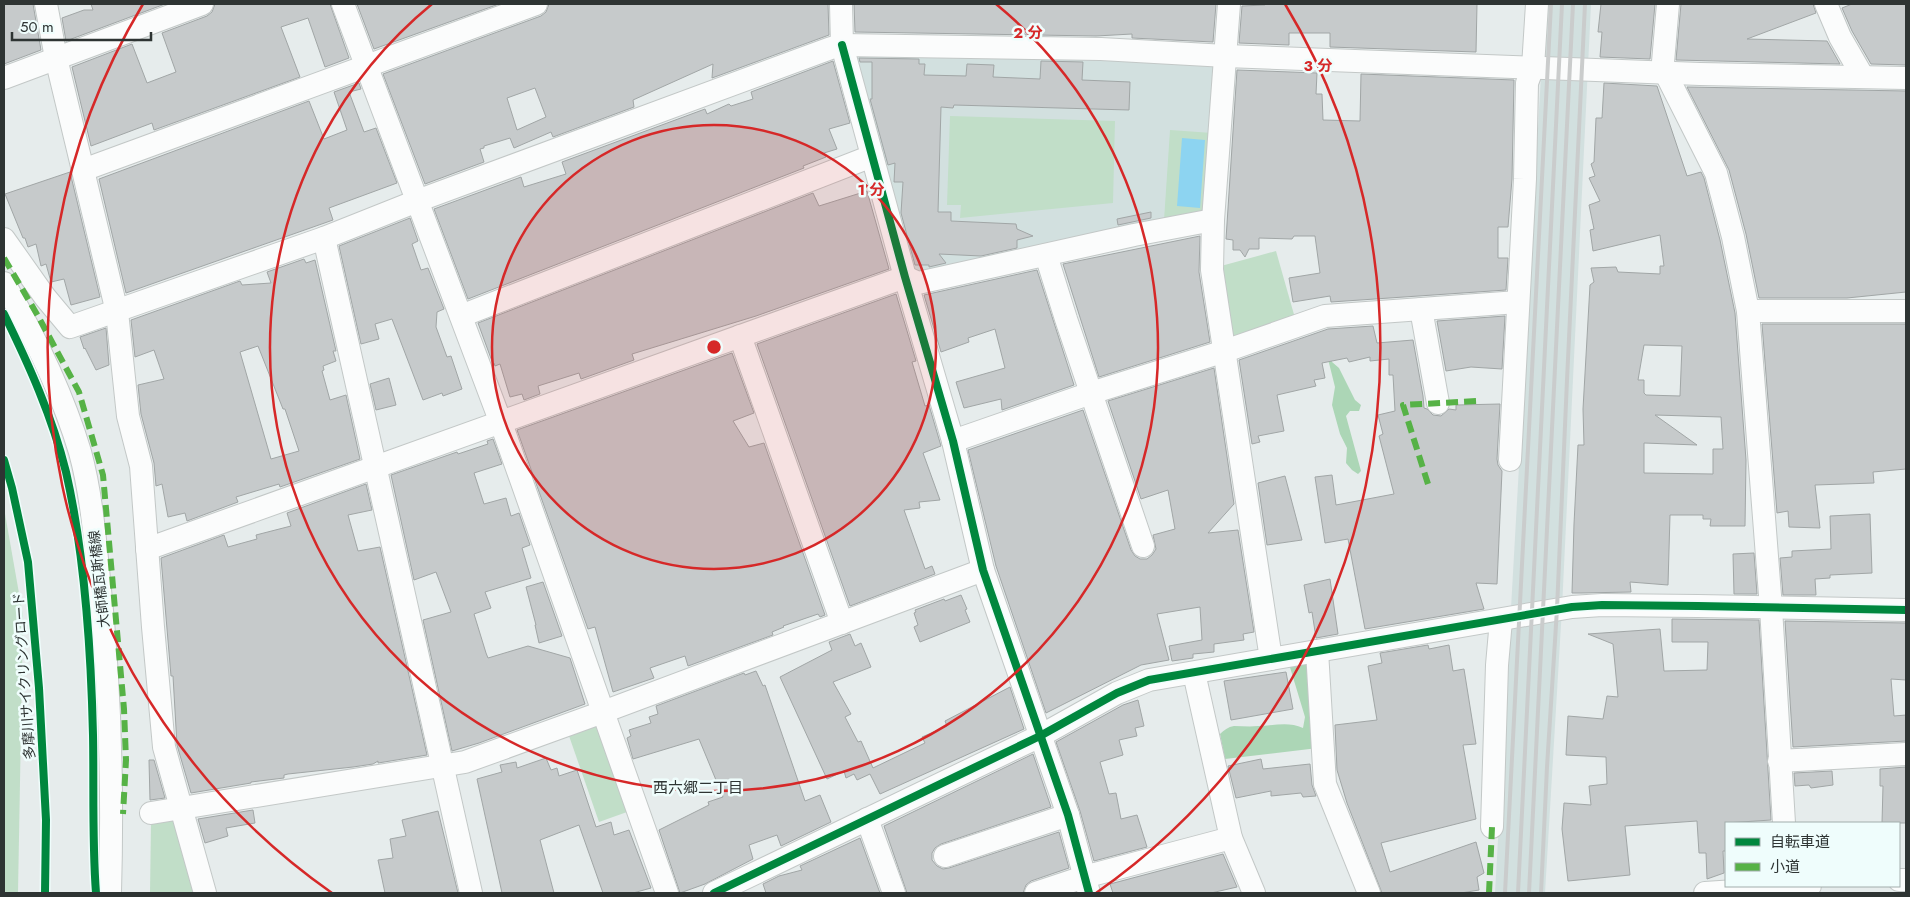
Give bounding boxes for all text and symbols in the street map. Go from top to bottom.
scale bar [12,10,151,42]
text: 50 m [20,16,54,38]
text: 2 分 [1013,22,1043,44]
text: 3 分 [1304,55,1332,77]
text: 1 分 [857,179,885,201]
centre of rings [705,338,723,356]
street label: 大師橋瓦斯橋線 [84,529,114,629]
street label: 多摩川サイクリングロード [8,592,40,760]
district label: 西六郷二丁目 [653,777,743,799]
legend [1725,822,1900,887]
text: 自転車道 [1770,831,1830,853]
text: 小道 [1770,856,1800,878]

